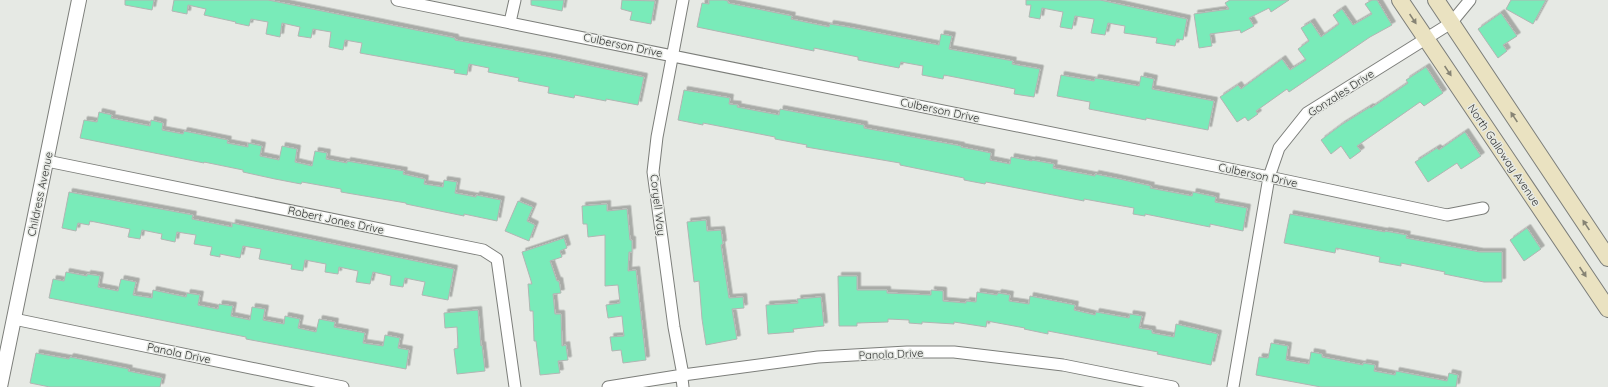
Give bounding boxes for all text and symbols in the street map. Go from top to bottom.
one-way arrow [1409,14,1417,25]
street label: Culberson Drive [582,30,664,60]
street label: Gonzales Drive [1305,66,1377,120]
one-way arrow [1444,66,1452,76]
street label: Culberson Drive [899,95,981,125]
street label: North Galloway Avenue [1465,101,1543,209]
one-way arrow [1510,112,1518,122]
street label: Childress Avenue [24,150,56,238]
street label: Culberson Drive [1217,160,1299,190]
street label: Coryell Way [647,173,669,237]
street label: Robert Jones Drive [287,203,385,237]
one-way arrow [1582,220,1590,230]
one-way arrow [1579,267,1587,277]
street label: Panola Drive [146,339,212,367]
street label: Panola Drive [858,346,924,362]

